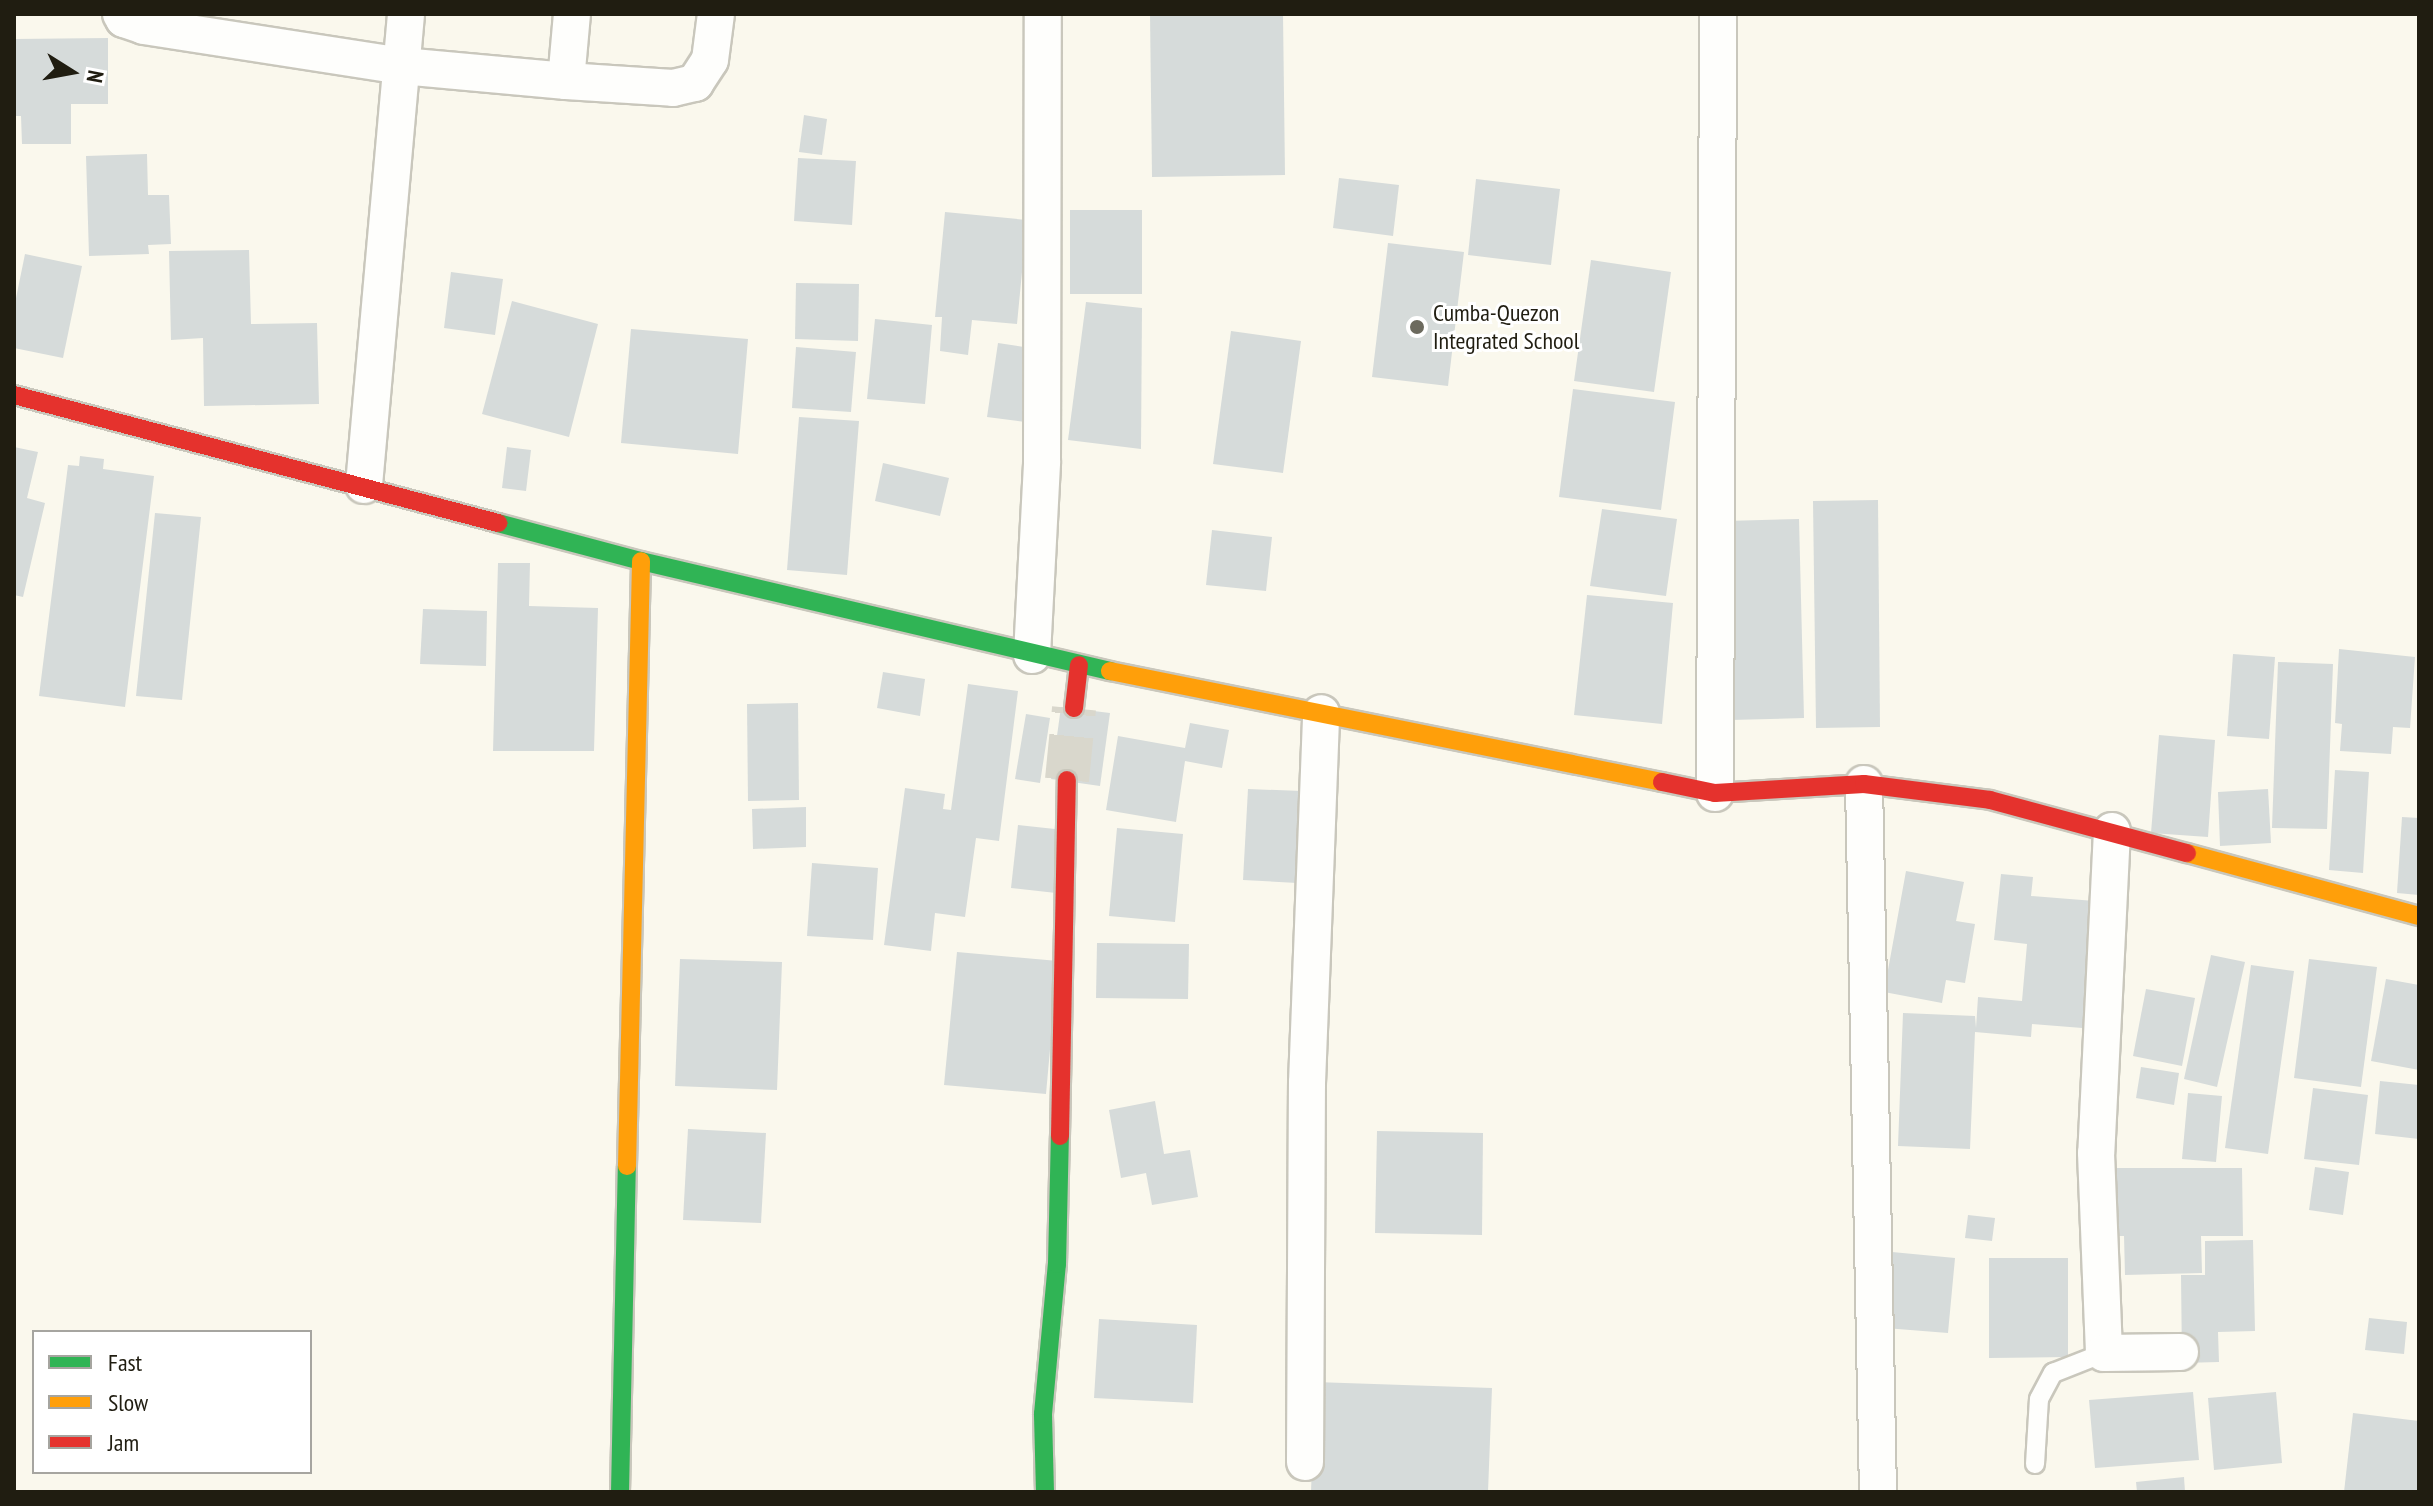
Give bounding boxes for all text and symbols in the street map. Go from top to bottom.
north arrow [32,32,112,112]
text: N [81,68,110,85]
place label: Cumba-Quezon Integrated School [1433,299,1579,355]
marker: Cumba-Quezon Integrated School [1408,318,1426,336]
legend [32,1330,312,1474]
text: Fast [108,1347,142,1378]
text: Slow [108,1387,148,1418]
text: Jam [108,1427,139,1458]

